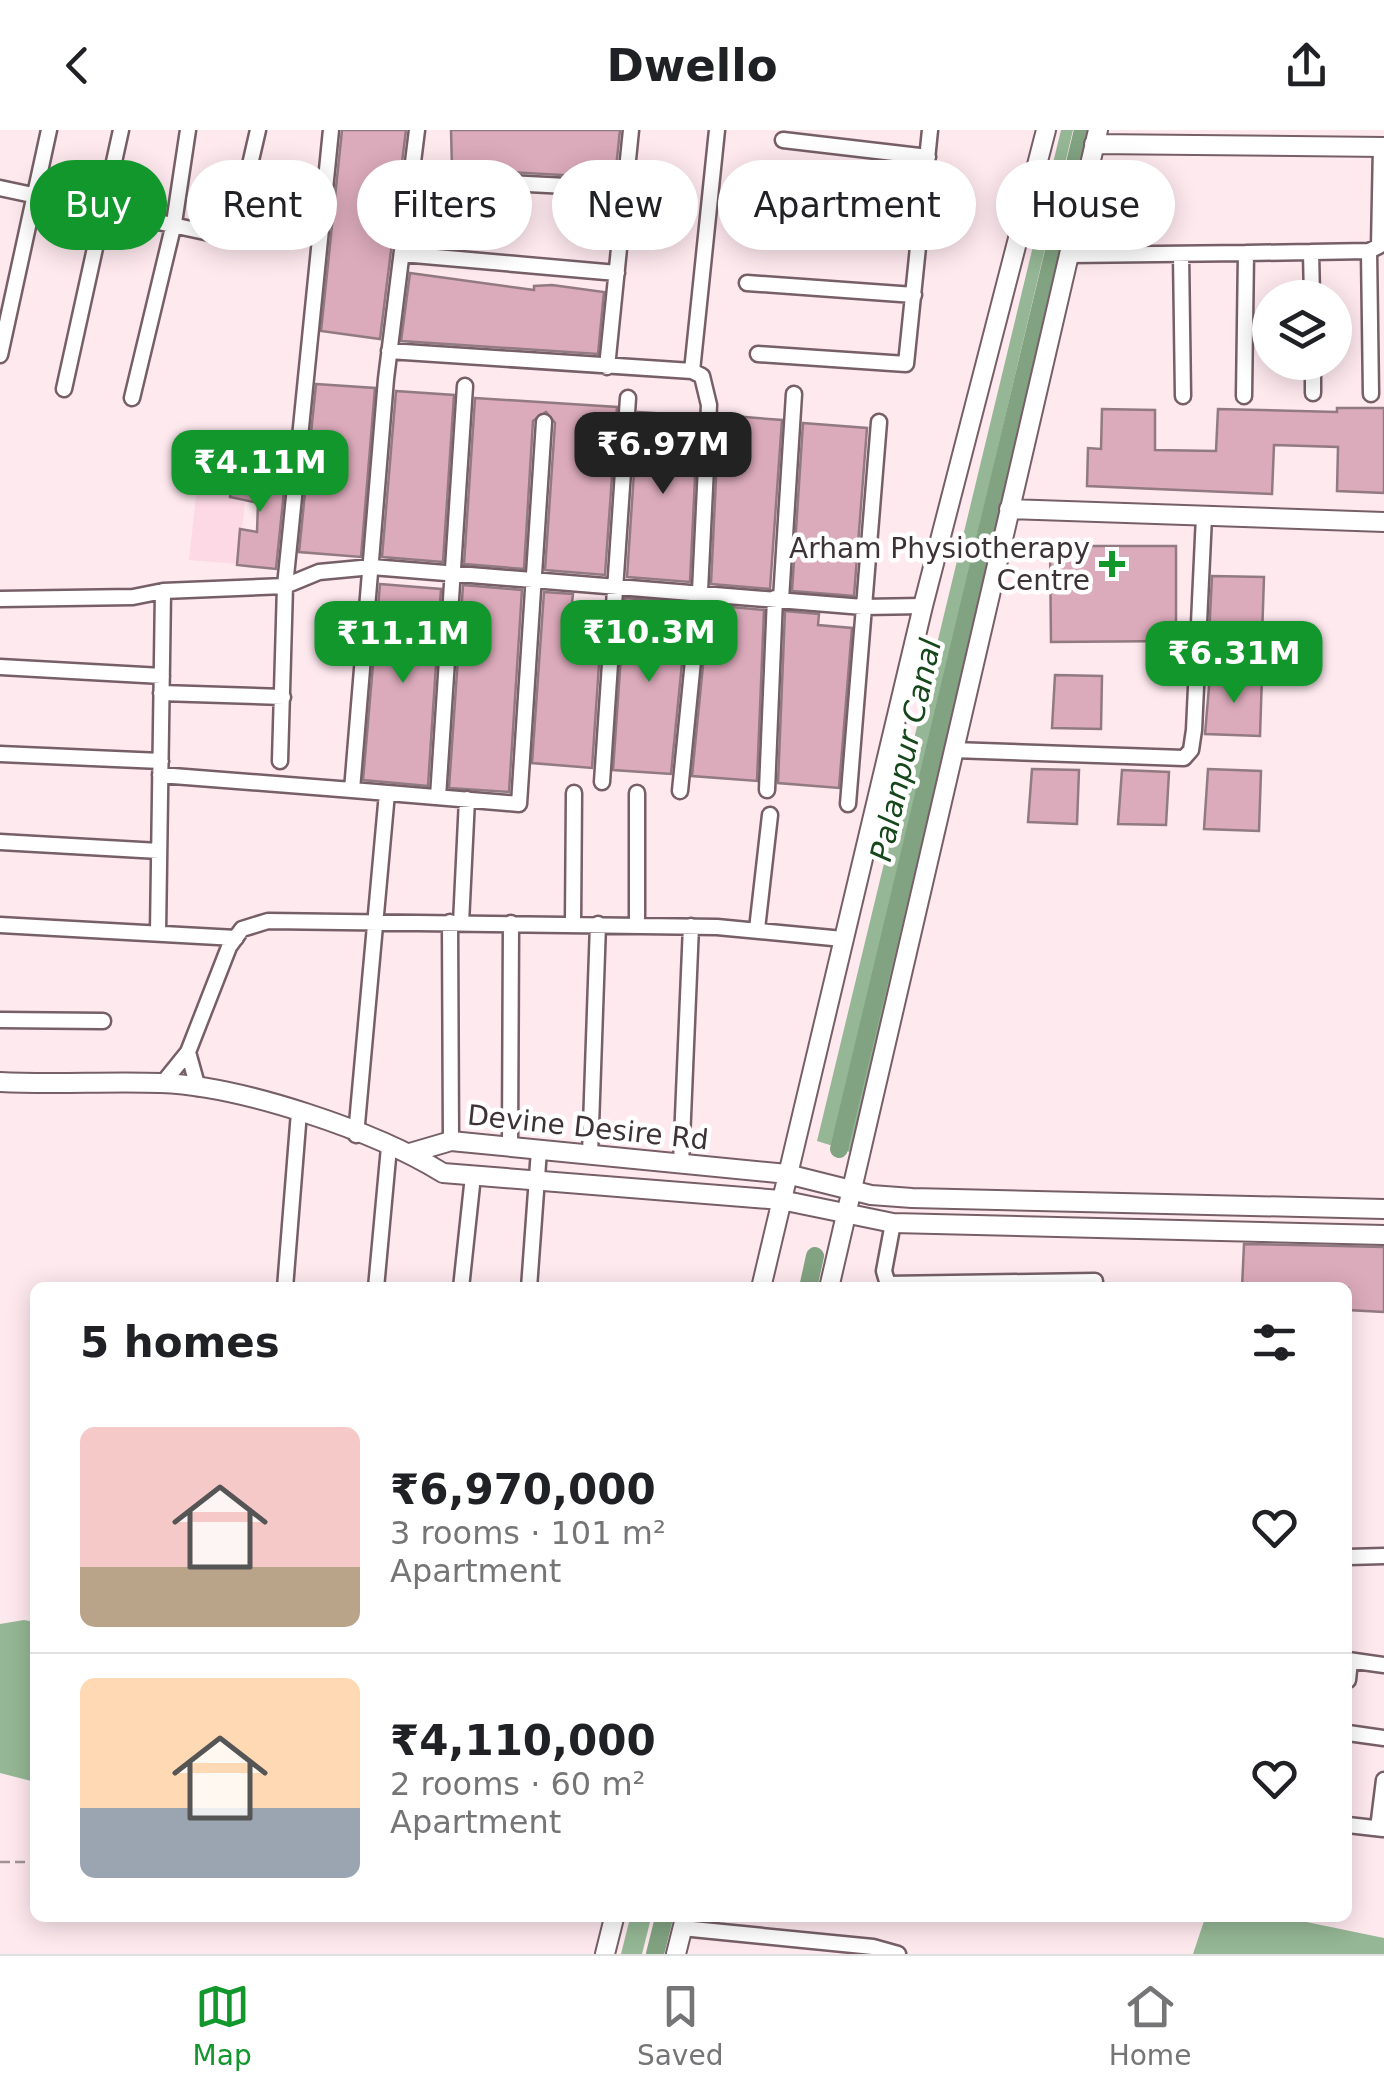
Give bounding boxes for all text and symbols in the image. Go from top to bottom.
icon: back [50,38,105,93]
icon: share [1279,38,1334,93]
text: Dwello [606,39,778,92]
chip: Buy [30,160,167,250]
chip: Rent [187,160,337,250]
chip: Filters [357,160,532,250]
chip: New [552,160,698,250]
chip: Apartment [718,160,976,250]
chip: House [996,160,1175,250]
map controls [1252,280,1352,380]
button: layers [1252,280,1352,380]
pin: ₹6.97M [582,412,744,497]
text: ₹6.97M [596,425,730,463]
pin: ₹4.11M [179,430,341,515]
text: ₹4.11M [193,443,327,481]
place label: Arham Physiotherapy Centre [789,532,1090,597]
marker: Arham Physiotherapy Centre [1099,551,1125,577]
pin: ₹10.3M [568,600,730,685]
pin: ₹11.1M [322,601,484,686]
text: ₹10.3M [582,613,716,651]
text: ₹11.1M [336,614,470,652]
pin: ₹6.31M [1153,621,1315,706]
text: ₹6.31M [1167,634,1301,672]
water label: Palanpur Canal [863,635,948,865]
street label: Devine Desire Rd [466,1098,710,1157]
icon: filters [1247,1315,1302,1370]
text: 5 homes [80,1318,280,1367]
text: ₹6,970,000 [390,1465,656,1514]
icon: home [160,1467,280,1587]
icon: heart [1247,1500,1302,1555]
text: 3 rooms · 101 m² [390,1514,666,1552]
text: Apartment [390,1552,561,1590]
text: ₹4,110,000 [390,1716,656,1765]
icon: home [160,1718,280,1838]
icon: heart [1247,1751,1302,1806]
text: 2 rooms · 60 m² [390,1765,645,1803]
text: Apartment [390,1803,561,1841]
tab: Map [193,1979,252,2072]
tab: Saved [637,1979,723,2072]
tab: Home [1109,1979,1191,2072]

